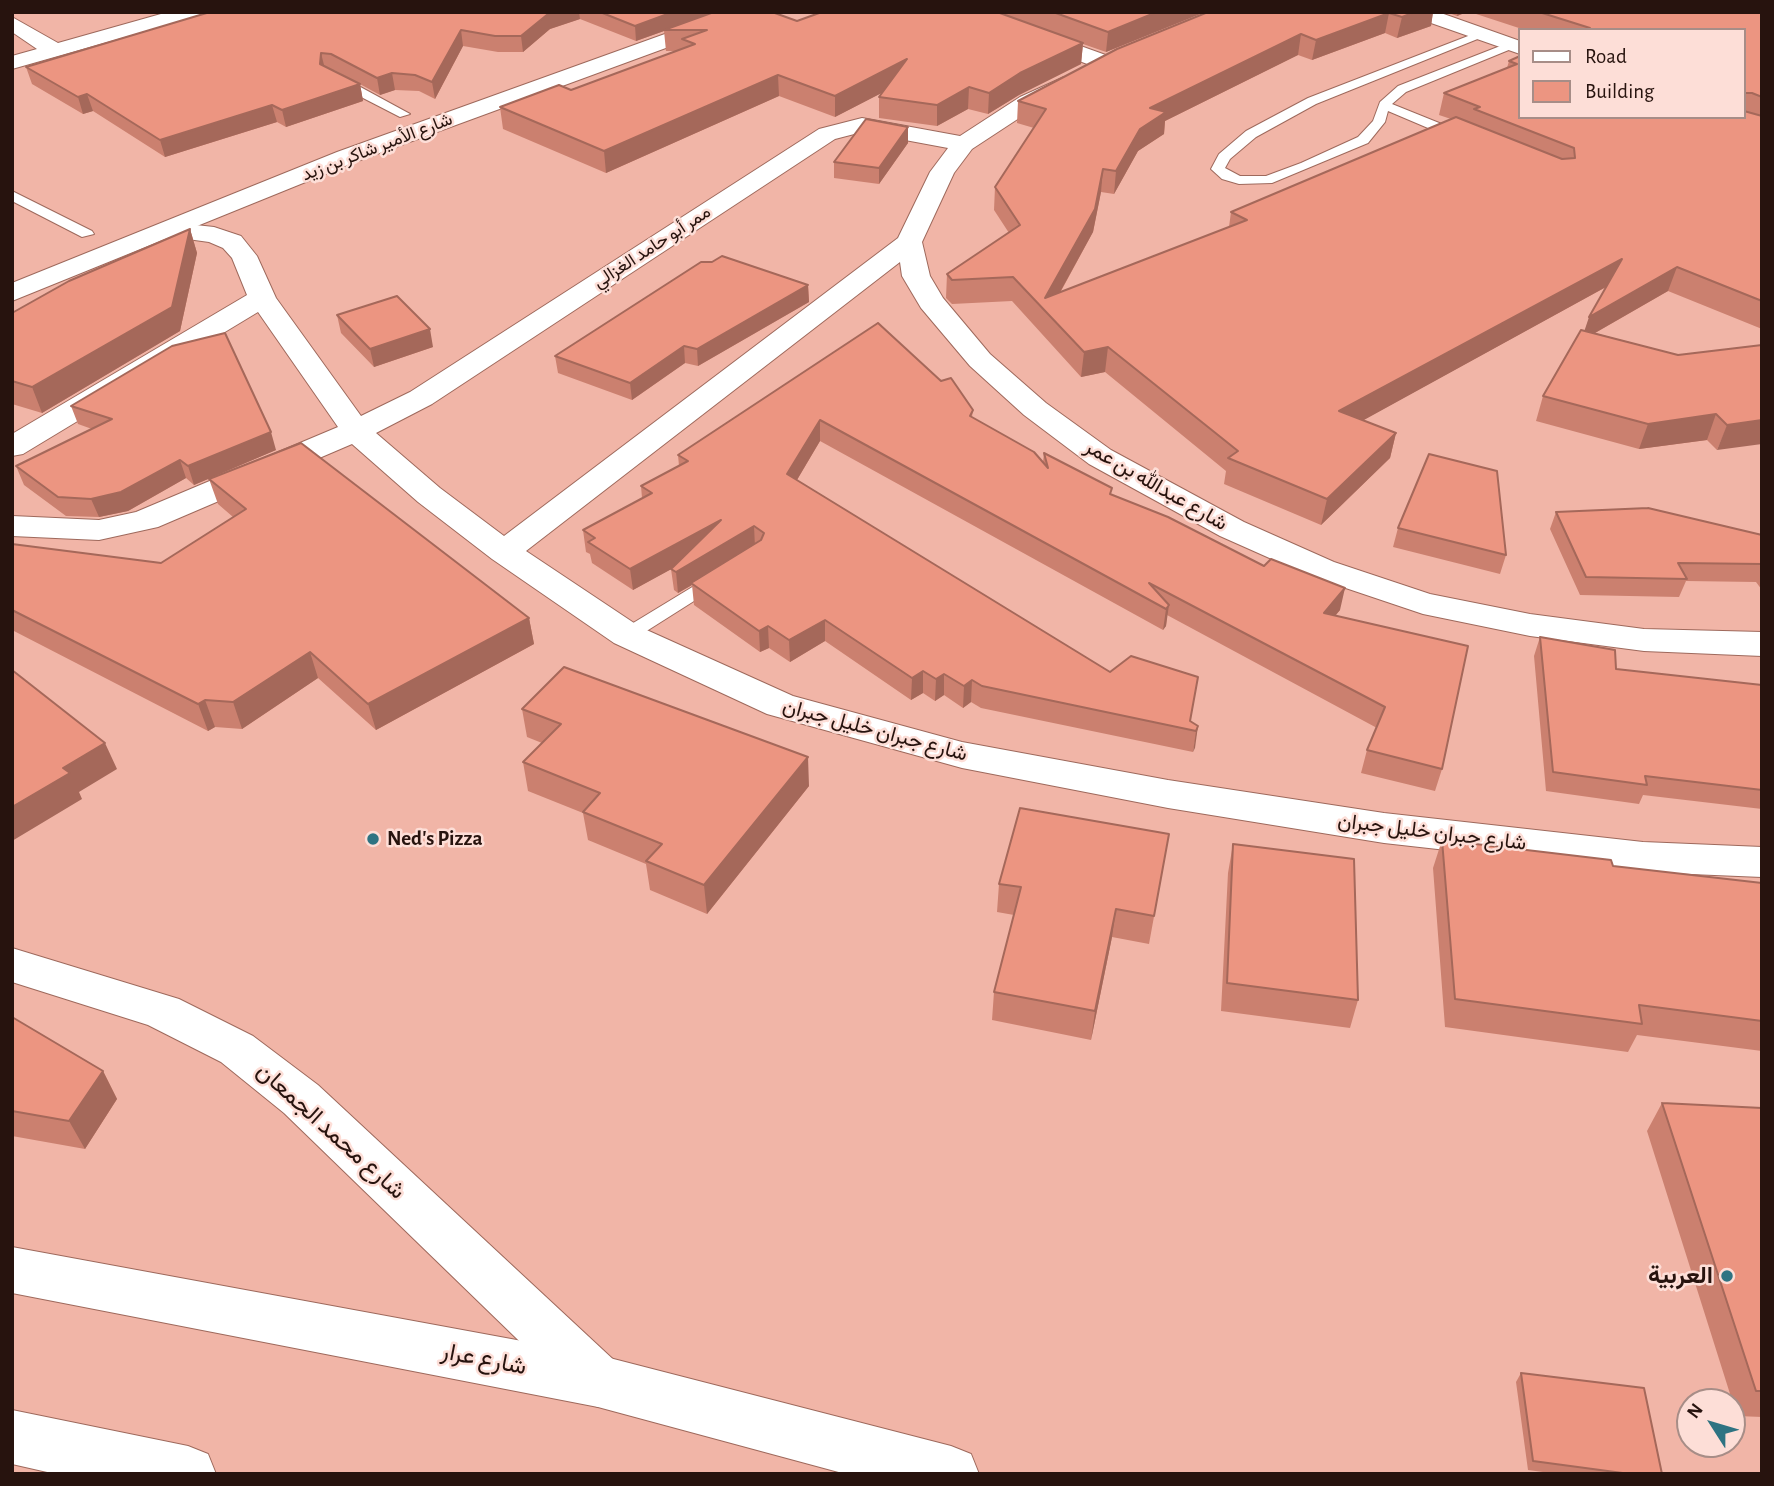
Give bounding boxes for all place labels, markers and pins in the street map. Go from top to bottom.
place label: Ned's Pizza [387,826,482,852]
marker: Ned's Pizza [365,831,381,847]
place label: العربية [1648,1262,1713,1290]
marker: العربية [1719,1268,1735,1284]

